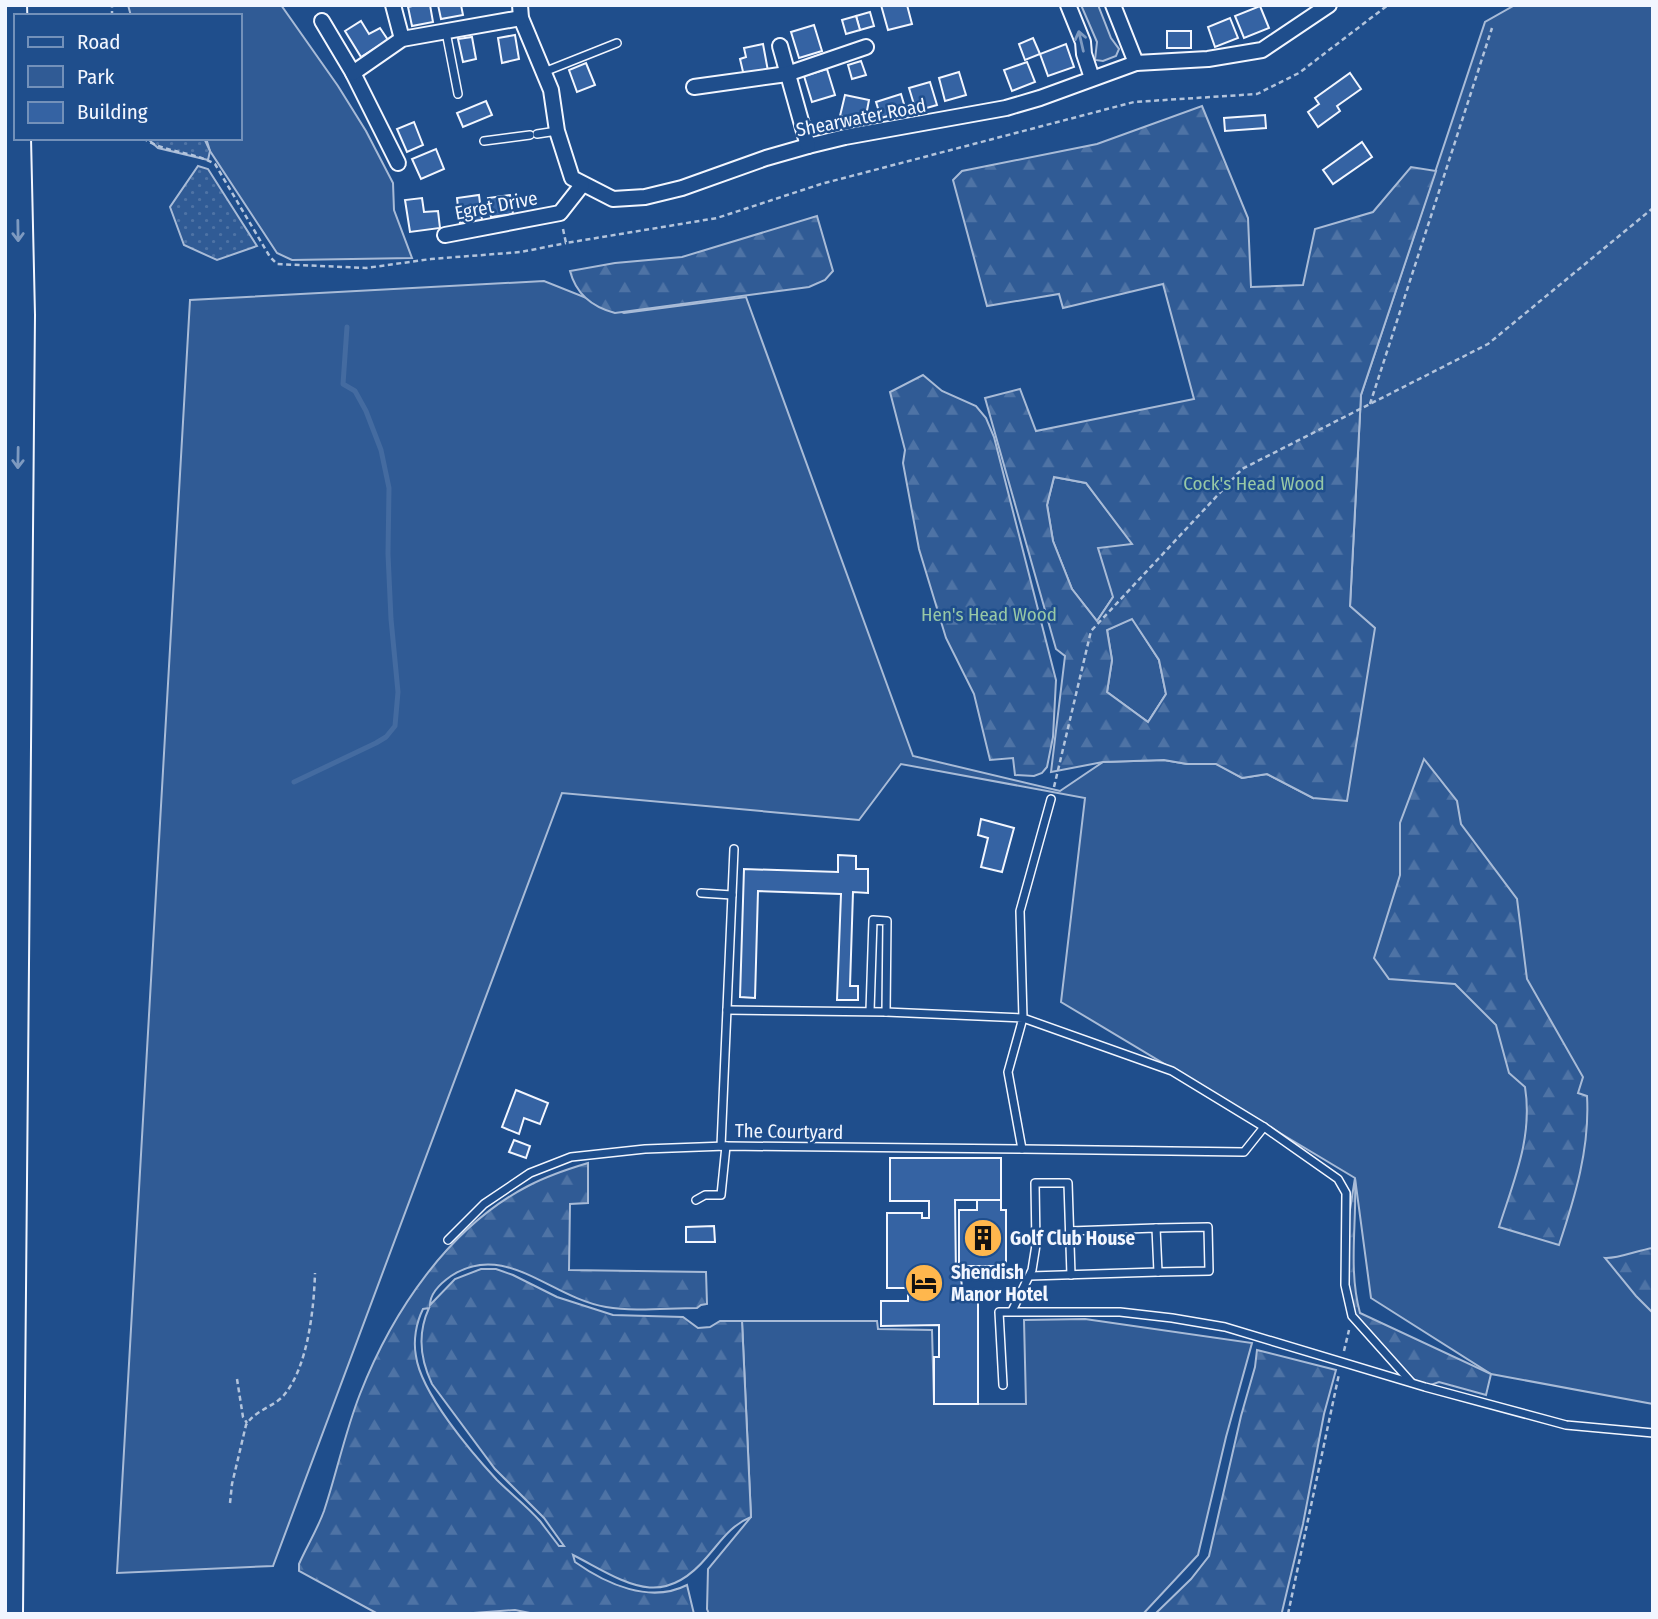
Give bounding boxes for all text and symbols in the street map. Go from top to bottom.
legend [14,14,242,140]
text: Road [77,29,121,55]
one-way arrow [1074,30,1088,53]
text: Park [77,64,115,90]
street label: Shearwater Road [794,94,928,141]
text: Building [77,99,148,125]
street label: Egret Drive [453,186,539,225]
one-way arrow [11,219,25,242]
one-way arrow [11,447,25,470]
park label: Cock's Head Wood [1183,472,1325,495]
park label: Hen's Head Wood [921,603,1057,626]
street label: The Courtyard [735,1119,843,1144]
building icon: Golf Club House [962,1217,1004,1259]
place label: Golf Club House [1010,1227,1136,1250]
place label: Shendish Manor Hotel [951,1261,1049,1306]
hotel icon: Shendish Manor Hotel [903,1262,945,1304]

